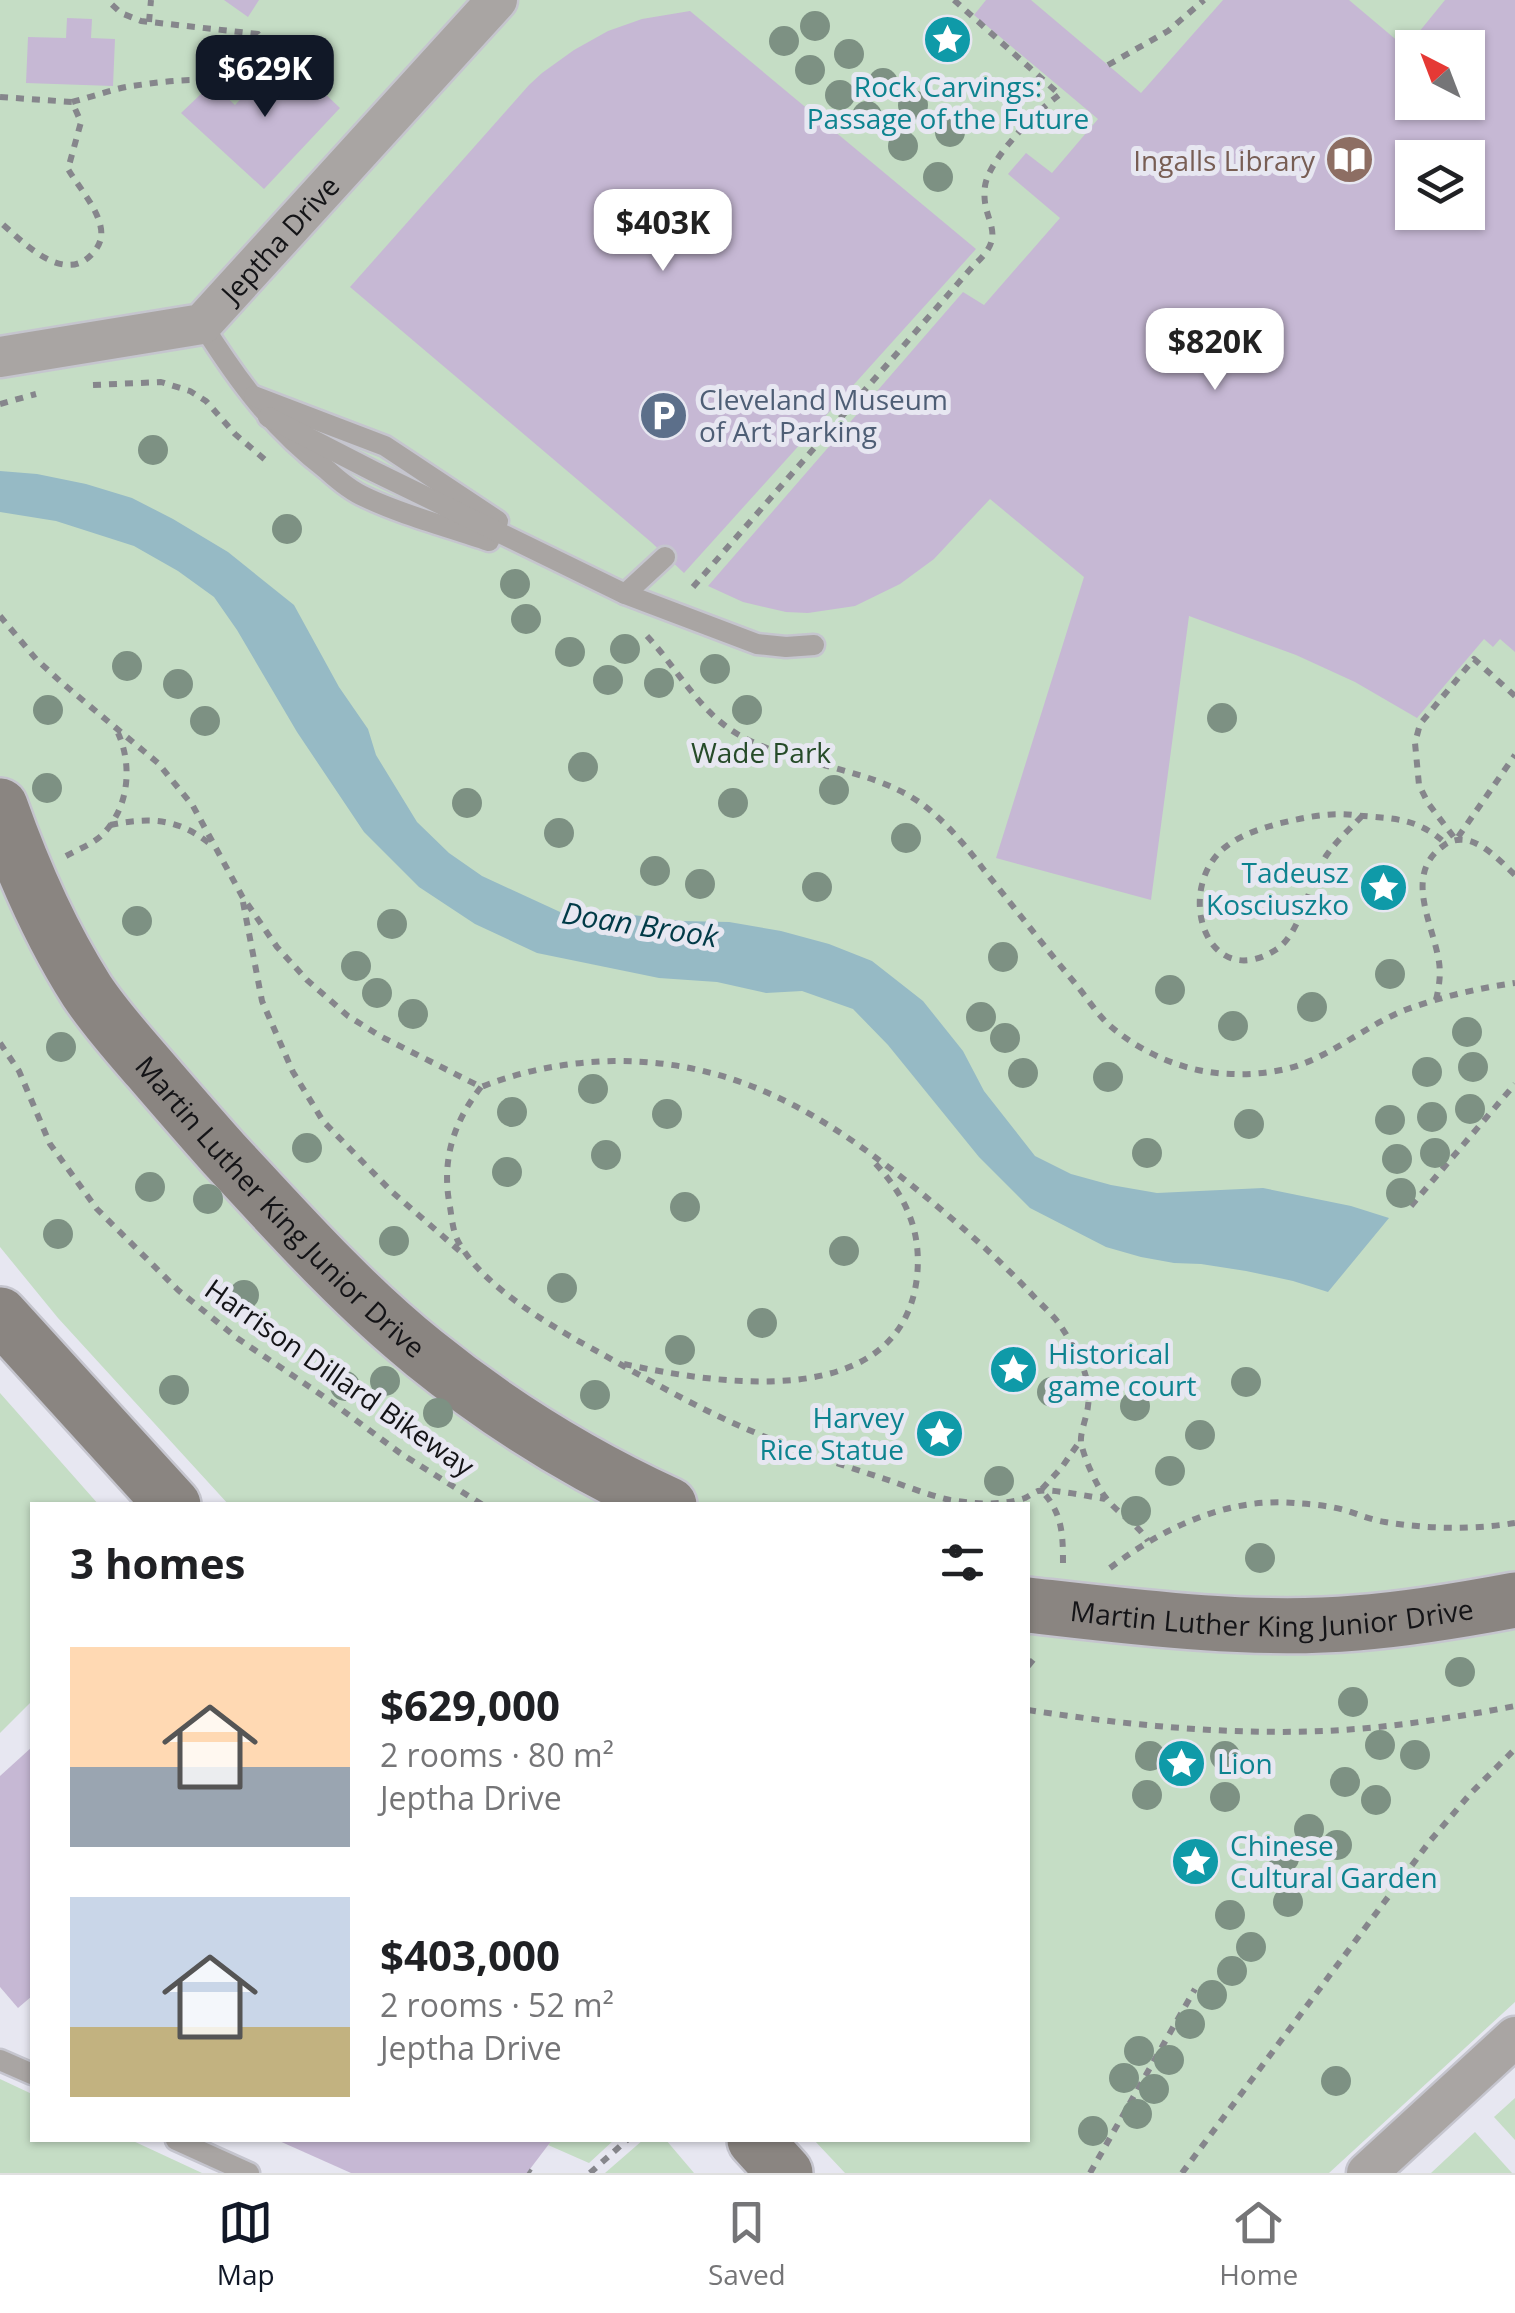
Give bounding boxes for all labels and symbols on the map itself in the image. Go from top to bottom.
place icon: Rock Carvings: Passage of the Future [922,13,974,65]
north arrow [1395,30,1485,120]
pin: $629K [195,35,335,120]
place label: Rock Carvings: Passage of the Future [807,67,1089,137]
library icon: Ingalls Library [1324,134,1376,186]
place label: Ingalls Library [1133,141,1316,179]
street label: Jeptha Drive [210,167,347,313]
pin: $403K [593,189,733,274]
pin: $820K [1145,308,1285,393]
place label: Cleveland Museum of Art Parking [699,380,948,450]
parking icon: Cleveland Museum of Art Parking [638,389,690,441]
park label: Wade Park [691,733,831,771]
place label: Tadeusz Kosciuszko [1206,853,1349,923]
place icon: Tadeusz Kosciuszko [1358,862,1410,914]
water label: Doan Brook [559,891,722,957]
street label: Martin Luther King Junior Drive [128,1047,434,1366]
street label: Harrison Dillard Bikeway [198,1269,483,1485]
place label: Historical game court [1048,1334,1197,1404]
place icon: Historical game court [987,1343,1039,1395]
place label: Harvey Rice Statue [759,1398,905,1468]
place icon: Harvey Rice Statue [913,1407,965,1459]
street label: Martin Luther King Junior Drive [1068,1589,1476,1645]
place icon: Lion [1156,1737,1208,1789]
place label: Lion [1217,1744,1273,1782]
place label: Chinese Cultural Garden [1230,1826,1438,1896]
place icon: Chinese Cultural Garden [1169,1835,1221,1887]

